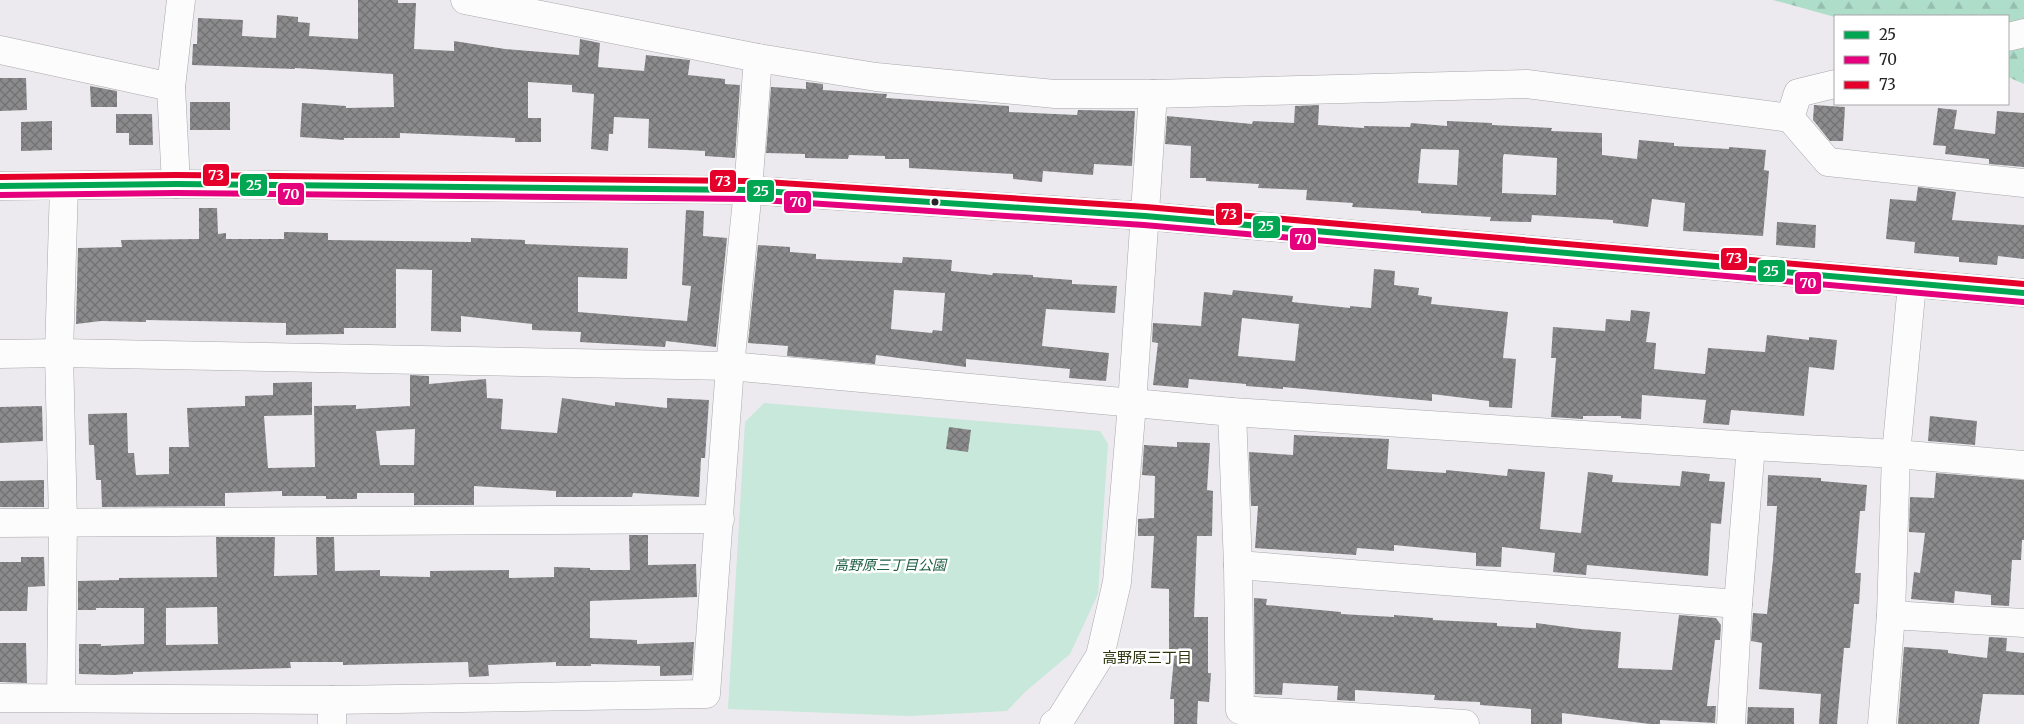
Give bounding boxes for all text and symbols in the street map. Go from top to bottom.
legend [1834,15,2009,105]
text: 25 [1879,25,1896,44]
text: 70 [1879,50,1897,69]
text: 73 [1879,75,1896,94]
line badge: 73 [202,163,230,187]
text: 73 [208,166,224,184]
line badge: 73 [709,169,737,193]
text: 73 [715,172,731,190]
line badge: 25 [239,173,268,197]
text: 25 [246,176,262,194]
line badge: 25 [746,179,775,203]
line badge: 70 [277,182,305,206]
text: 25 [753,182,769,200]
text: 70 [282,185,300,203]
line badge: 70 [783,190,812,214]
text: 70 [789,193,807,211]
unlabelled marker [930,197,940,207]
line badge: 73 [1215,202,1243,226]
text: 73 [1221,205,1237,223]
line badge: 25 [1252,215,1281,239]
text: 25 [1258,217,1274,235]
line badge: 70 [1289,227,1317,251]
text: 70 [1294,230,1312,248]
line badge: 73 [1720,247,1748,271]
text: 73 [1726,249,1742,267]
line badge: 25 [1757,259,1786,283]
text: 25 [1763,262,1779,280]
line badge: 70 [1794,271,1822,295]
text: 70 [1799,274,1817,292]
park label: 高野原三丁目公園 [834,556,948,574]
district label: 高野原三丁目 [1102,648,1192,667]

